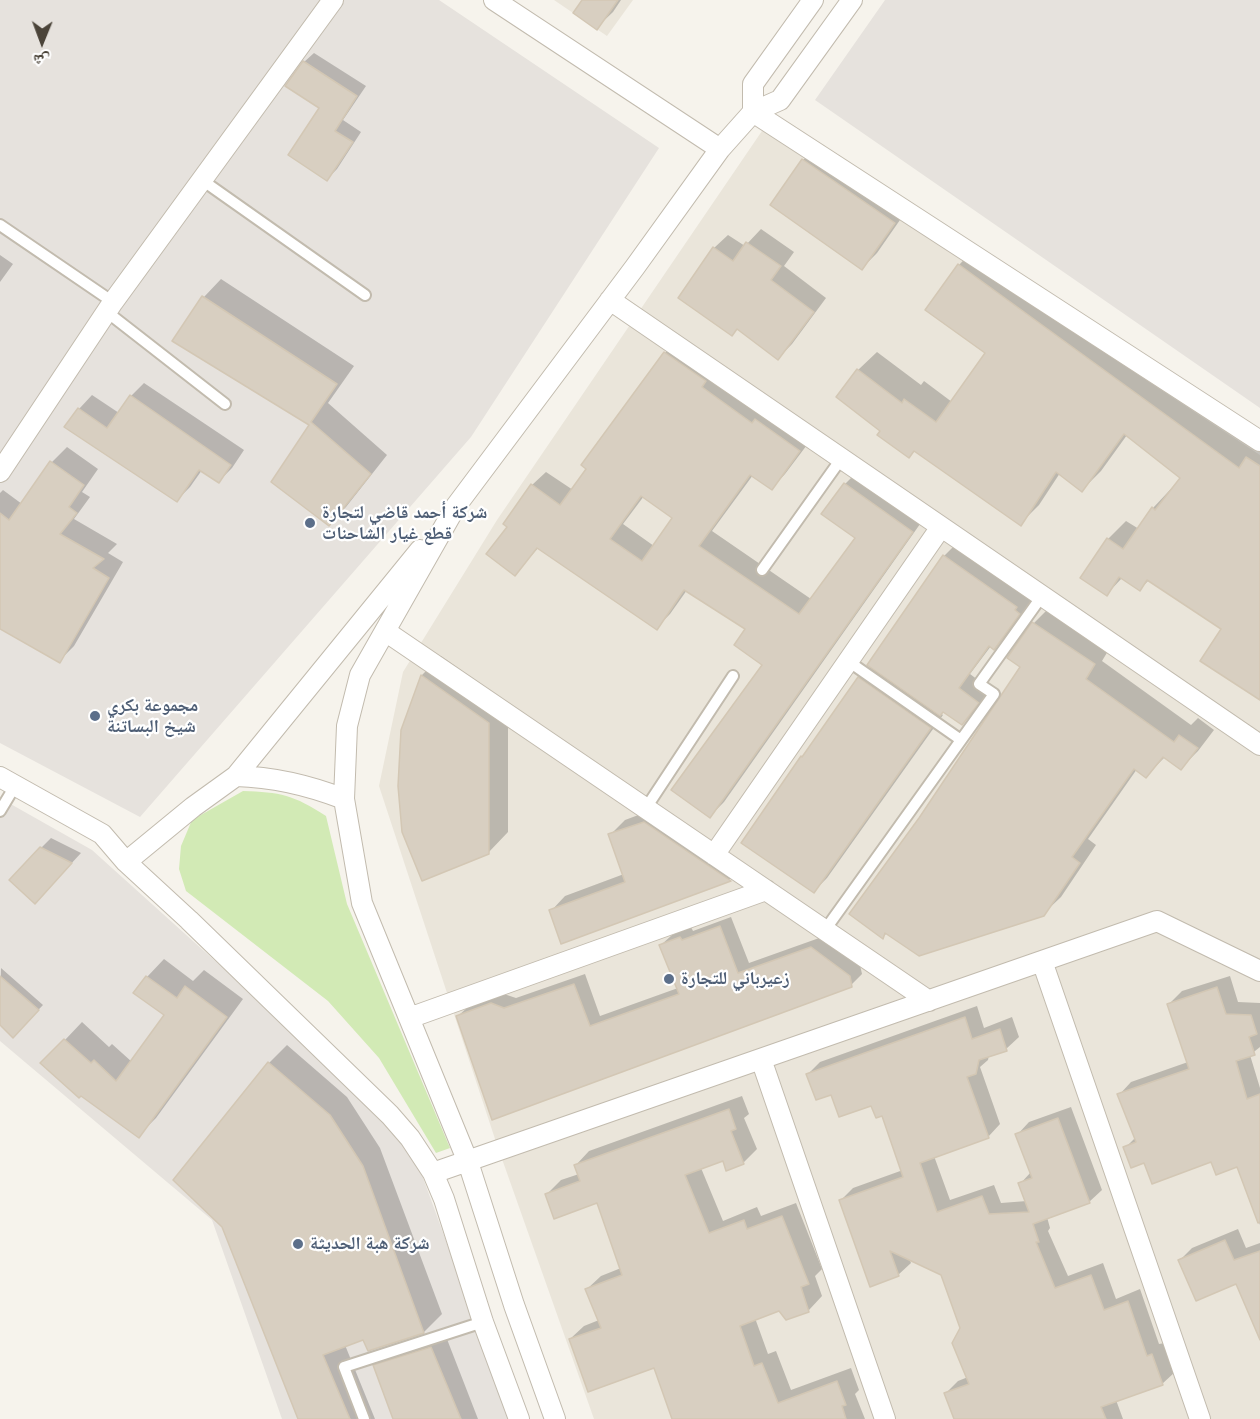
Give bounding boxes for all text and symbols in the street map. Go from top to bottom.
north arrow [12,12,72,72]
text: ش [33,52,50,69]
place label: شركة أحمد قاضي لتجارة قطع غيار الشاحنات [322,502,487,544]
marker: شركة أحمد قاضي لتجارة قطع غيار الشاحنات [303,516,317,530]
place label: مجموعة بكري شيخ البساتنة [107,695,198,738]
marker: مجموعة بكري شيخ البساتنة [88,709,102,723]
place label: زعيرباني للتجارة [681,968,789,990]
marker: زعيرباني للتجارة [662,972,676,986]
place label: شركة هبة الحديثة [310,1233,430,1255]
marker: شركة هبة الحديثة [291,1237,305,1251]

